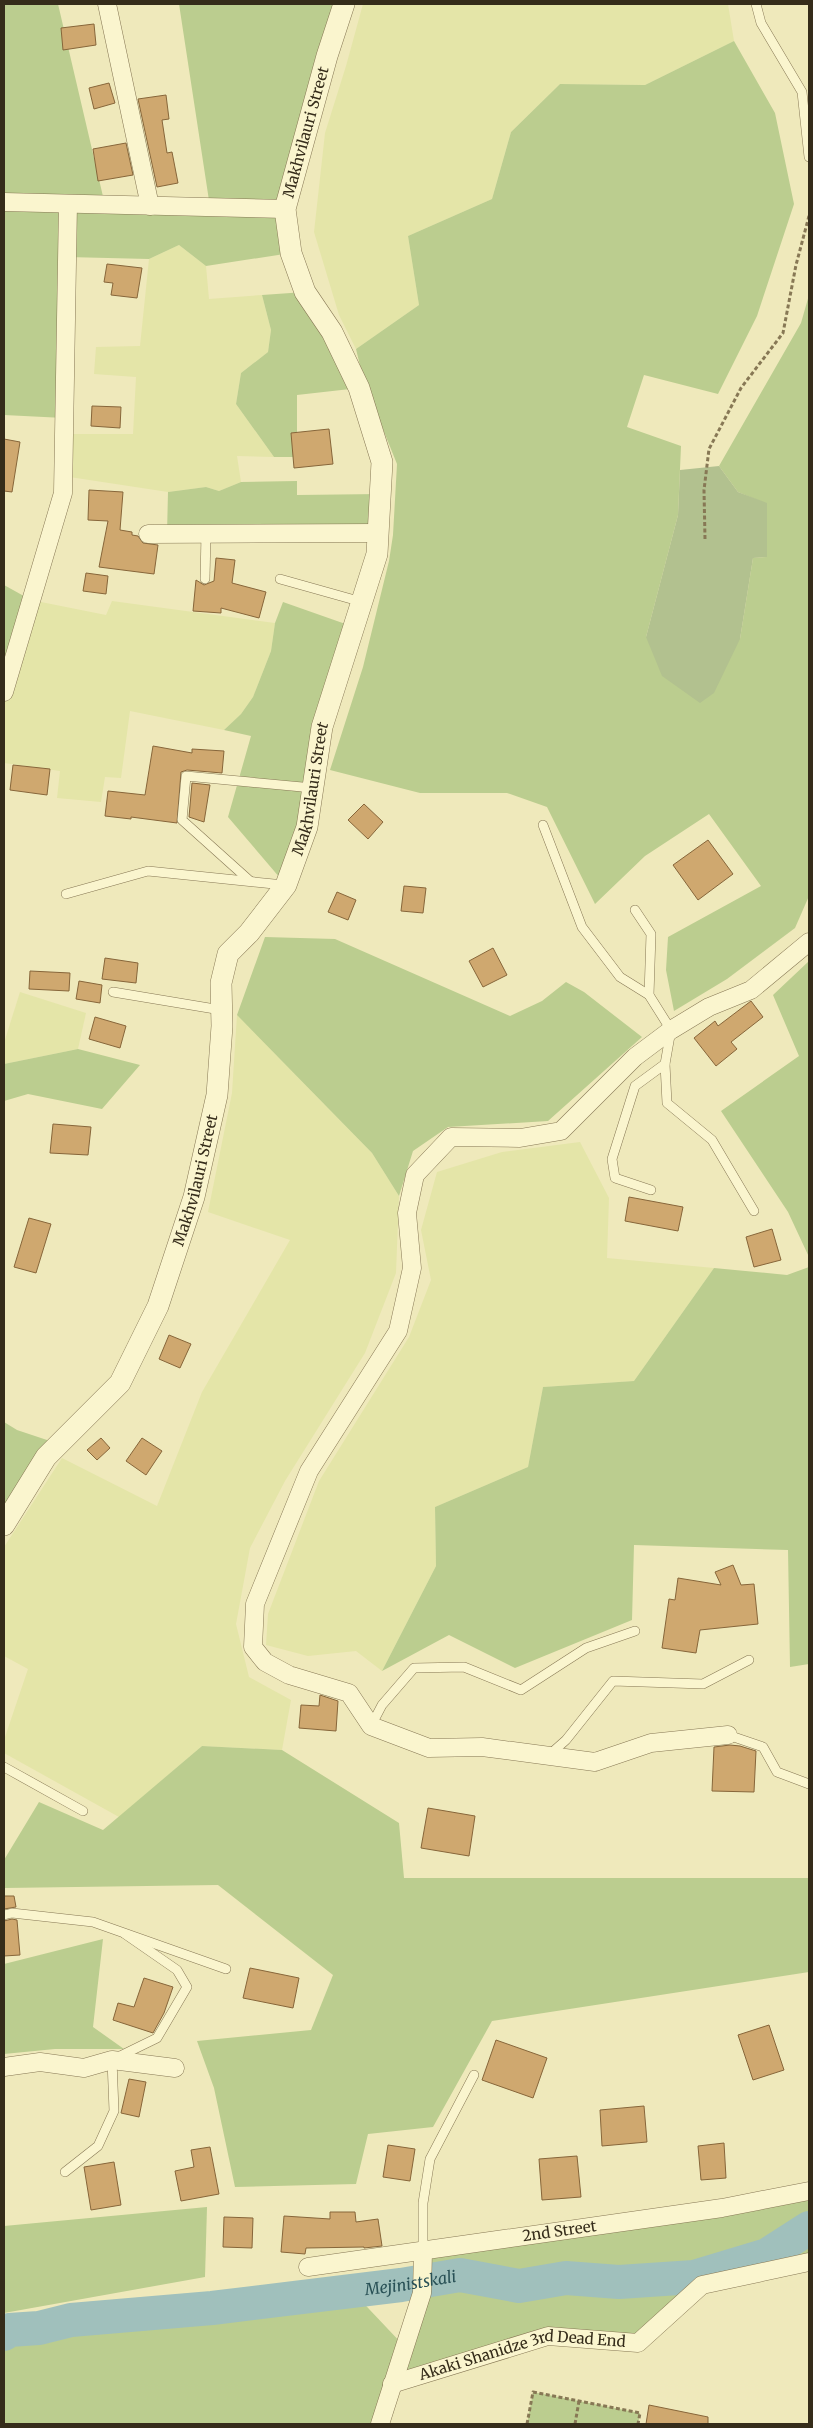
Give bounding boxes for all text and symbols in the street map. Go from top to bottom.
street label: Makhvilauri Street [279,64,333,200]
street label: Makhvilauri Street [288,719,332,858]
street label: Makhvilauri Street [169,1112,221,1248]
street label: 2nd Street [521,2216,598,2245]
water label: Mejinistskali [363,2266,458,2299]
street label: Akaki Shanidze 3rd Dead End [416,2326,626,2384]

